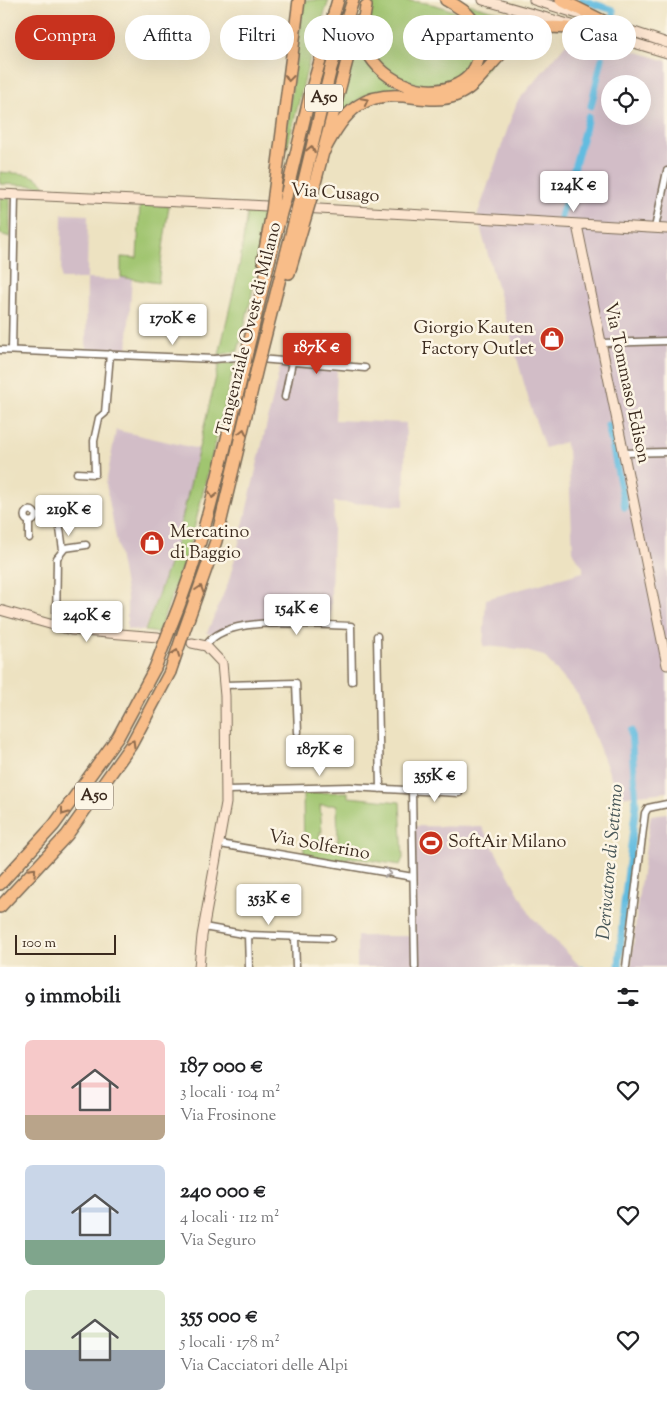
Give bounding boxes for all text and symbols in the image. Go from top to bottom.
chip: Compra [15,15,115,60]
chip: Affitta [125,15,210,60]
chip: Filtri [220,15,294,60]
chip: Nuovo [304,15,393,60]
chip: Appartamento [403,15,552,60]
chip: Casa [562,15,636,60]
one-way arrow [284,73,294,82]
map controls [601,75,651,125]
button: locate [601,75,651,125]
road number: A50 [305,85,343,112]
one-way arrow [360,97,369,107]
one-way arrow [305,145,316,154]
pin: 124K € [533,170,615,213]
text: 124K € [551,175,597,198]
street label: Via Cusago [290,178,380,210]
street label: Tangenziale Ovest di Milano [211,220,289,438]
street label: Via Tommaso Edison [596,300,656,466]
pin: 170K € [132,304,214,346]
text: 170K € [150,308,196,331]
place label: Giorgio Kauten Factory Outlet [414,316,534,363]
shop icon: Giorgio Kauten Factory Outlet [539,326,565,352]
pin: 187K € [276,332,358,375]
text: 187K € [294,337,340,360]
one-way arrow [237,427,248,436]
one-way arrow [208,491,219,500]
pin: 219K € [28,494,110,537]
text: 219K € [46,499,92,522]
place label: Mercatino di Baggio [170,520,249,567]
shop icon: Mercatino di Baggio [139,530,165,556]
one-way arrow [195,585,205,593]
pin: 154K € [256,594,338,636]
text: 154K € [275,598,319,621]
pin: 240K € [46,600,128,643]
text: 240K € [63,605,111,628]
one-way arrow [170,649,180,658]
pin: 187K € [279,734,361,777]
one-way arrow [125,739,135,748]
text: 187K € [297,739,343,762]
pin: 355K € [394,760,476,803]
text: 355K € [414,765,456,788]
road number: A50 [75,782,113,809]
water label: Derivatore di Settimo [591,783,631,941]
one-way arrow [61,806,69,815]
street label: Via Solferino [266,824,372,868]
sports icon: SoftAir Milano [418,830,444,856]
place label: SoftAir Milano [448,830,567,856]
one-way arrow [27,868,36,877]
one-way arrow [384,868,393,878]
pin: 353K € [228,884,310,926]
text: 353K € [247,888,291,911]
scale bar [15,932,116,955]
text: 100 m [22,934,56,954]
text: 9 immobili [25,982,121,1012]
icon: filters [614,983,642,1011]
text: 187 000 € [180,1052,263,1082]
icon: home [65,1060,125,1120]
icon: heart [614,1076,642,1104]
text: 3 locali · 104 m² [180,1082,280,1105]
text: Via Frosinone [180,1105,276,1128]
text: 240 000 € [180,1177,267,1207]
icon: home [65,1185,125,1245]
icon: heart [614,1201,642,1229]
text: 4 locali · 112 m² [180,1207,279,1230]
text: Via Seguro [180,1230,256,1253]
text: 355 000 € [180,1302,258,1332]
icon: home [65,1310,125,1370]
icon: heart [614,1326,642,1354]
text: 5 locali · 178 m² [180,1332,280,1355]
text: Via Cacciatori delle Alpi [180,1355,348,1378]

